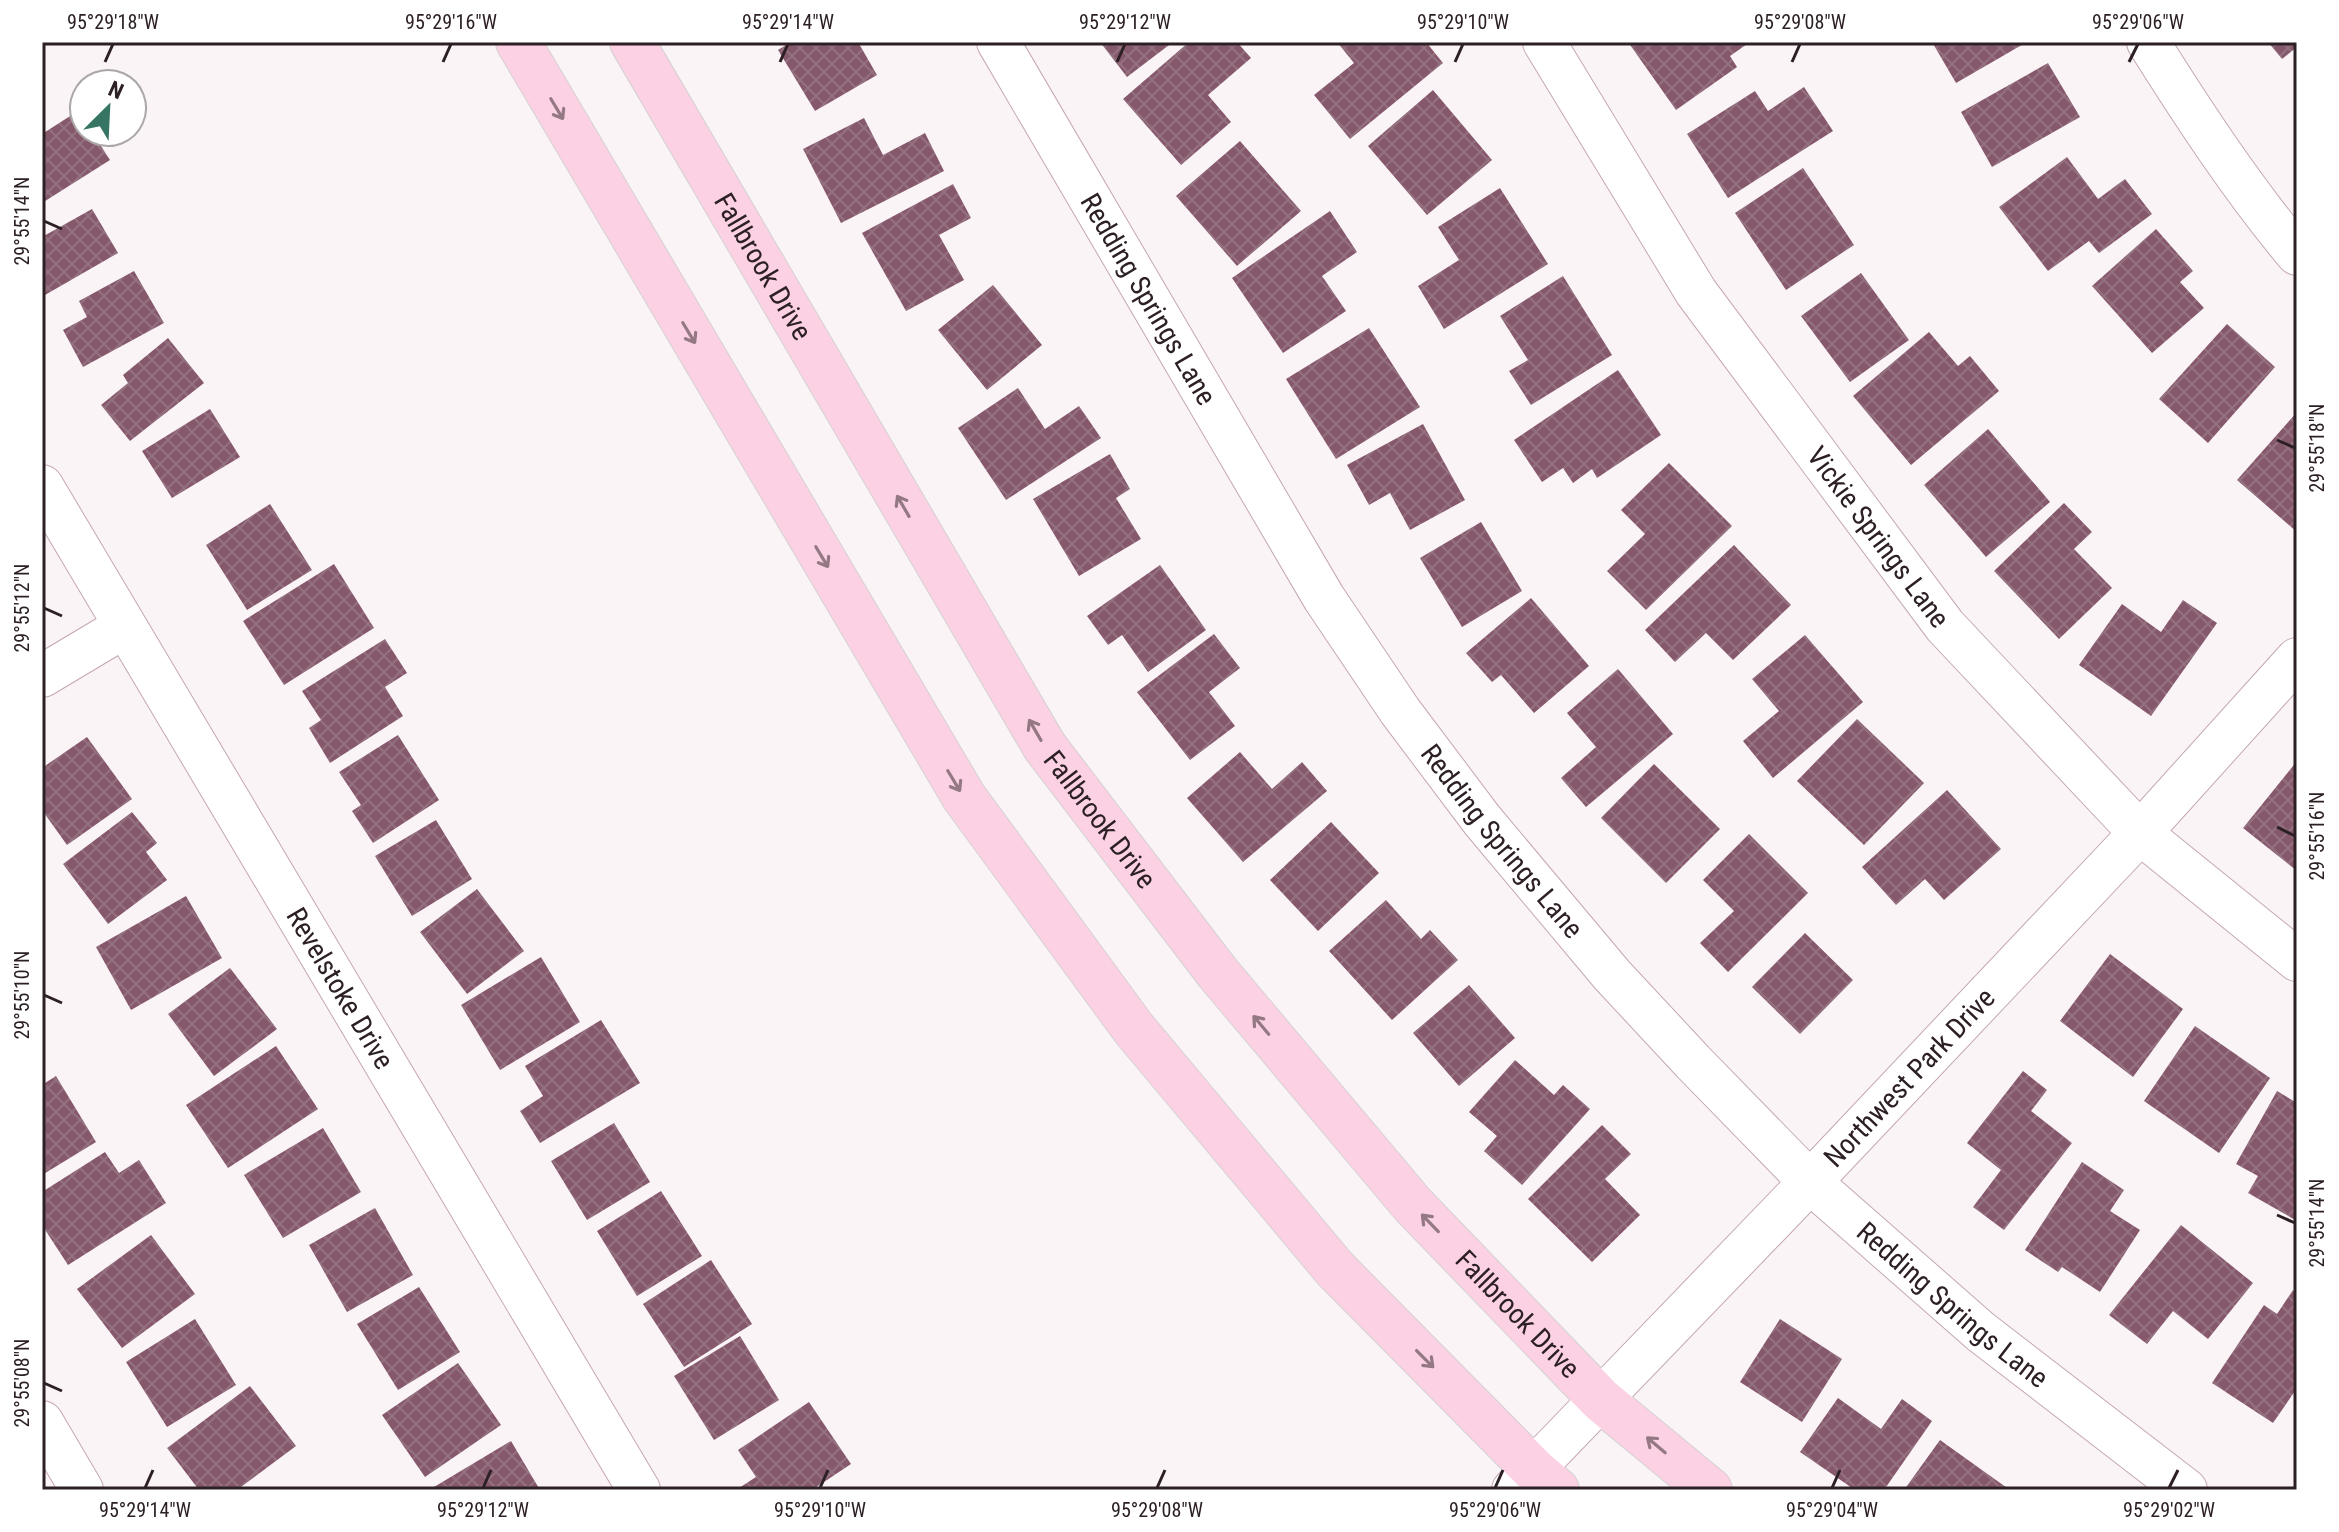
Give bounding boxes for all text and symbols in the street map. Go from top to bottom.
text: 95°29'18"W [67,10,159,34]
text: 95°29'16"W [405,10,497,34]
text: 95°29'14"W [742,10,834,34]
text: 95°29'12"W [1079,10,1171,34]
text: 95°29'10"W [1417,10,1509,34]
text: 95°29'08"W [1754,10,1846,34]
text: 95°29'06"W [2092,10,2184,34]
north arrow [68,68,148,148]
text: N [105,76,127,104]
one-way arrow [549,97,565,120]
text: 29°55'14"N [10,176,34,266]
street label: Fallbrook Drive [707,187,819,346]
street label: Redding Springs Lane [1074,188,1223,411]
one-way arrow [682,321,698,344]
text: 29°55'18"N [2305,403,2329,493]
street label: Vickie Springs Lane [1800,440,1956,634]
one-way arrow [895,495,911,518]
one-way arrow [814,545,830,568]
text: 29°55'12"N [10,563,34,653]
one-way arrow [1027,719,1043,742]
street label: Redding Springs Lane [1414,738,1590,945]
street label: Fallbrook Drive [1037,744,1163,895]
one-way arrow [946,769,962,792]
text: 29°55'16"N [2305,791,2329,881]
street label: Revelstoke Drive [279,902,401,1075]
text: 29°55'10"N [10,950,34,1040]
street label: Northwest Park Drive [1817,981,2002,1174]
one-way arrow [1252,1015,1270,1036]
text: 29°55'14"N [2305,1178,2329,1268]
one-way arrow [1421,1214,1440,1233]
street label: Redding Springs Lane [1850,1215,2054,1395]
street label: Fallbrook Drive [1449,1244,1587,1385]
text: 29°55'08"N [10,1338,34,1428]
one-way arrow [1415,1349,1434,1368]
one-way arrow [1646,1436,1666,1454]
text: 95°29'14"W [99,1498,191,1522]
text: 95°29'12"W [437,1498,529,1522]
text: 95°29'10"W [774,1498,866,1522]
text: 95°29'08"W [1111,1498,1203,1522]
text: 95°29'06"W [1449,1498,1541,1522]
text: 95°29'04"W [1786,1498,1878,1522]
text: 95°29'02"W [2123,1498,2215,1522]

